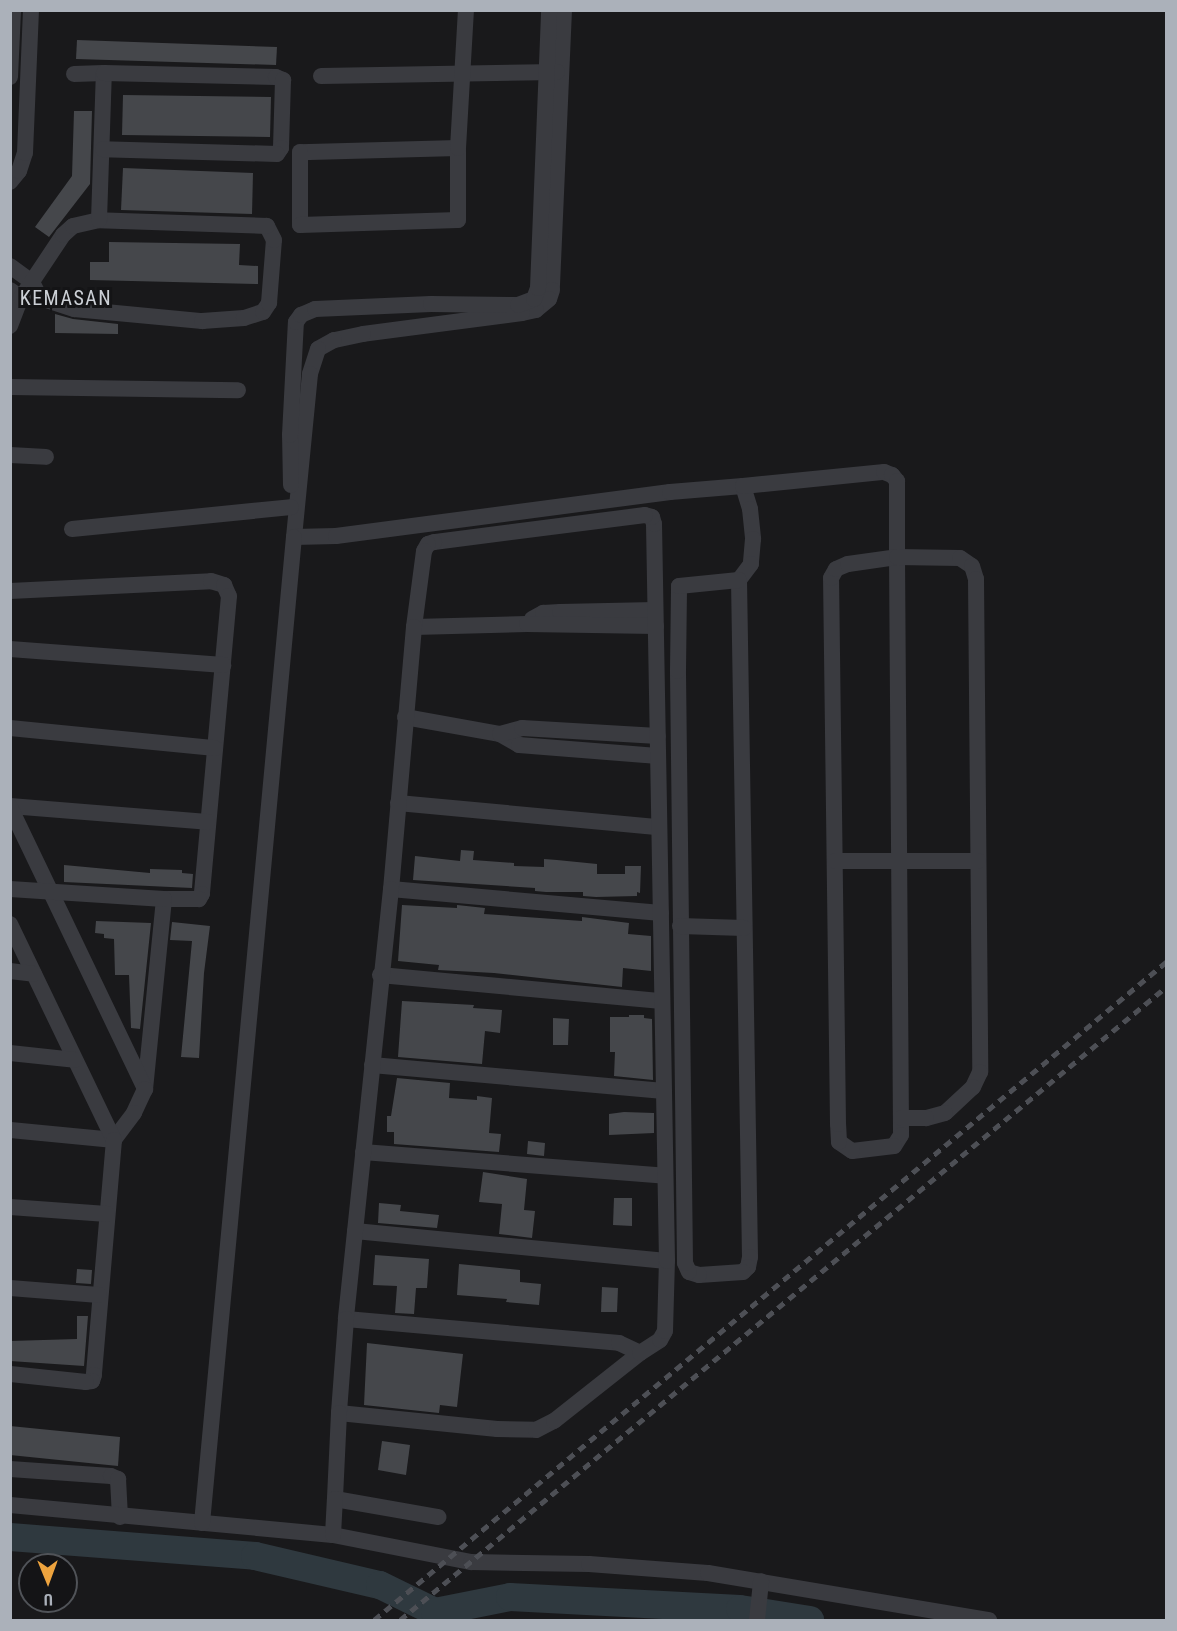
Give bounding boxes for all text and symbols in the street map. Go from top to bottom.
district label: KEMASAN [20,286,112,310]
north arrow [18,1553,78,1613]
text: U [44,1590,53,1609]

